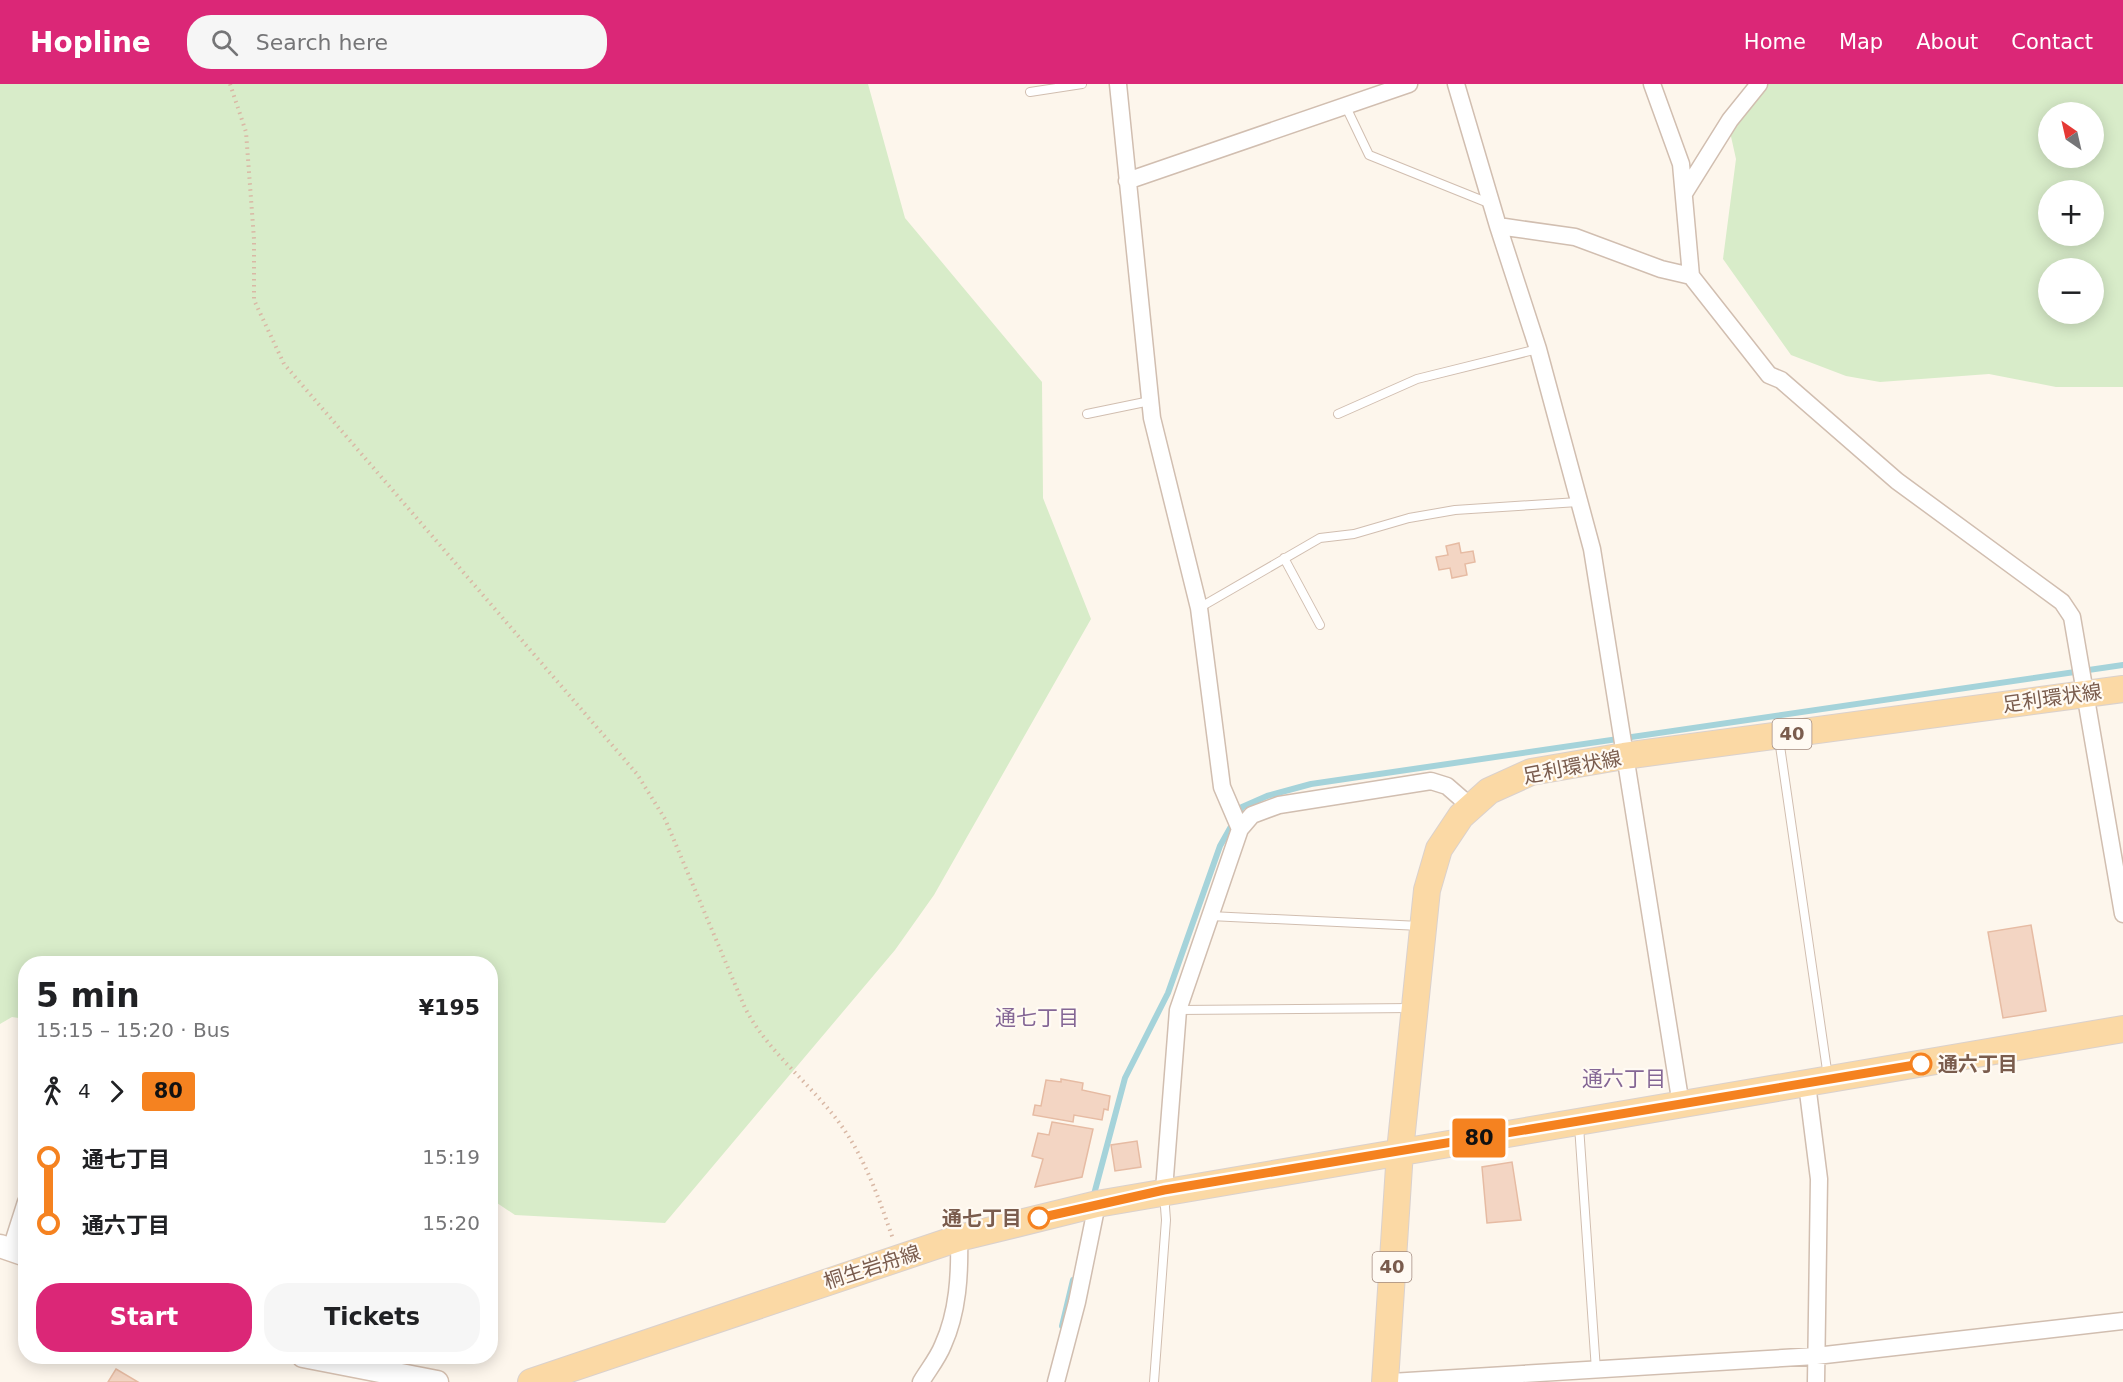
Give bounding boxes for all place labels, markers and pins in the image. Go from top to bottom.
place label: 通六丁目 [1938,1052,2018,1076]
marker: 通六丁目 [1910,1053,1932,1075]
place label: 通七丁目 [942,1206,1022,1230]
marker: 通七丁目 [1028,1207,1050,1229]

